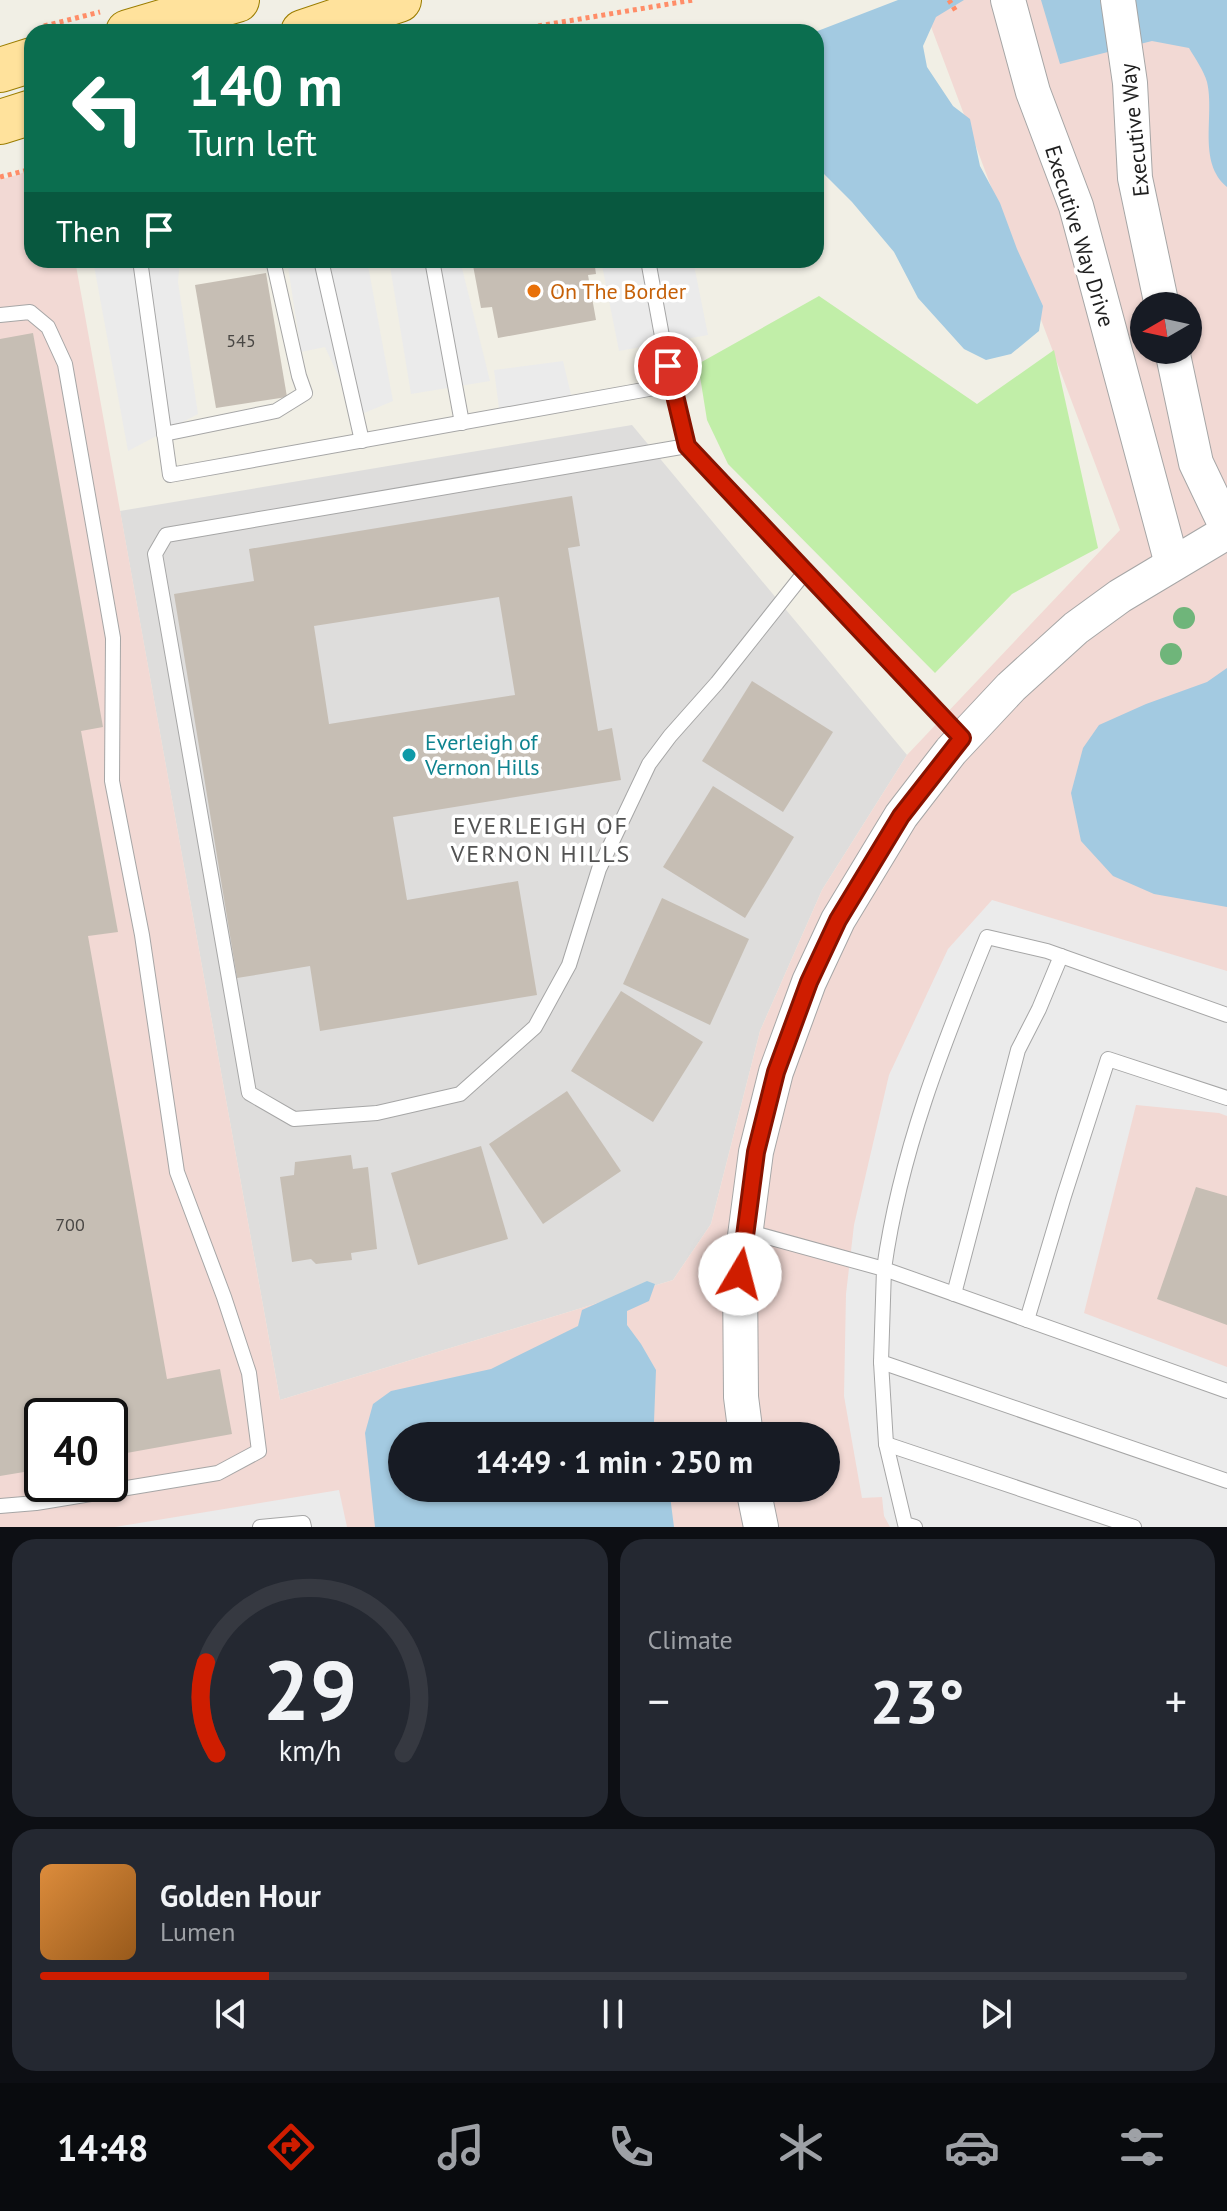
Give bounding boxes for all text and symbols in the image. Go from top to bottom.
text: 140 m [188,49,343,121]
icon: left [56,56,160,160]
street label: Executive Way [1113,61,1155,198]
text: Turn left [188,119,317,166]
street label: Executive Way Drive [1039,142,1121,330]
icon: arrive [137,208,181,252]
text: Then [56,211,121,250]
place label: On The Border [550,277,687,305]
marker: On The Border [525,282,543,300]
north arrow [1130,292,1202,364]
map controls [1130,292,1202,364]
house number: 545 [226,329,256,352]
pin [634,332,702,400]
icon: arrive [646,344,690,388]
place label: Everleigh of Vernon Hills [424,728,539,781]
marker: Everleigh of Vernon Hills [400,746,418,764]
district label: EVERLEIGH OF VERNON HILLS [450,810,631,869]
house number: 700 [55,1213,85,1236]
position arrow [698,1232,782,1316]
speed limit sign: 40 [24,1398,128,1502]
text: 14:49 · 1 min · 250 m [475,1442,753,1481]
text: Climate [648,1623,733,1656]
text: 29 [263,1635,357,1743]
text: 23° [870,1662,964,1740]
text: − [648,1672,670,1729]
text: + [1165,1672,1187,1729]
text: km/h [278,1732,341,1769]
text: Golden Hour [160,1876,321,1915]
text: Lumen [160,1915,235,1948]
icon: previous [209,1992,253,2036]
icon: pause [591,1992,635,2036]
icon: next [974,1992,1018,2036]
icon: directions [263,2119,319,2175]
icon: music [433,2119,489,2175]
icon: phone [603,2119,659,2175]
icon: climate [773,2119,829,2175]
icon: car [944,2119,1000,2175]
icon: filters [1114,2119,1170,2175]
text: 14:48 [57,2124,148,2171]

